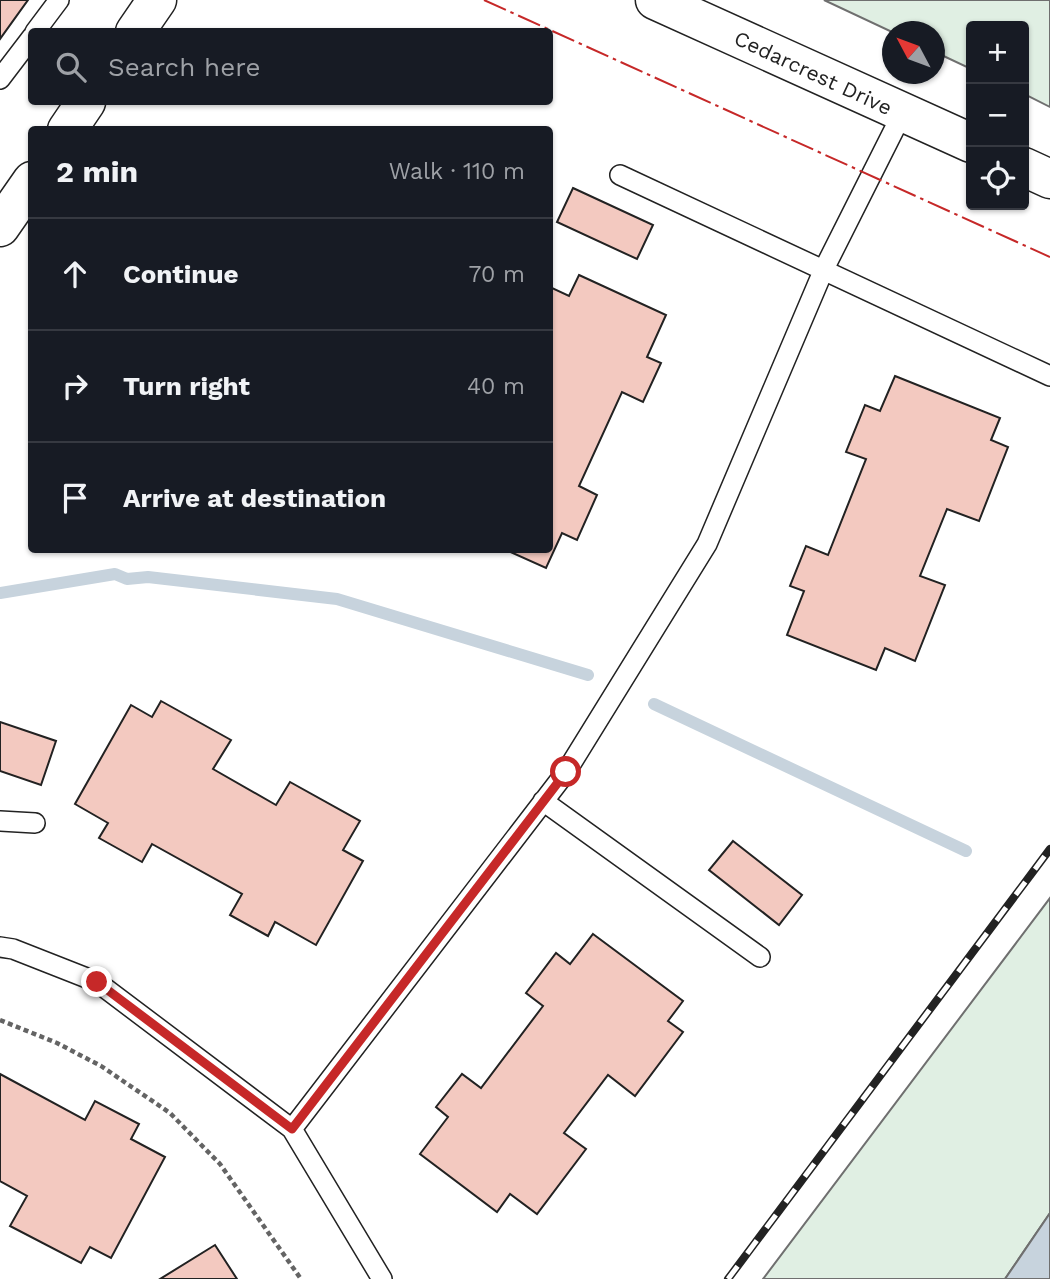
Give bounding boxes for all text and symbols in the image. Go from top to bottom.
north arrow [882,21,945,84]
map controls [966,21,1029,210]
button: + [966,21,1029,84]
street label: Cedarcrest Drive [730,25,896,120]
search box [28,28,553,105]
icon: search [52,48,90,86]
text: Search here [108,52,260,82]
button: − [966,84,1029,147]
button: locate [966,147,1029,210]
text: 2 min [56,154,138,189]
text: Walk · 110 m [389,158,525,185]
icon: ahead [56,255,94,293]
text: Continue [123,259,239,289]
text: 70 m [468,261,525,288]
icon: right [56,367,94,405]
text: Turn right [123,371,250,401]
text: 40 m [467,373,525,400]
icon: arrive [56,479,94,517]
text: Arrive at destination [123,483,386,513]
route start [550,756,581,787]
route end [81,966,112,997]

